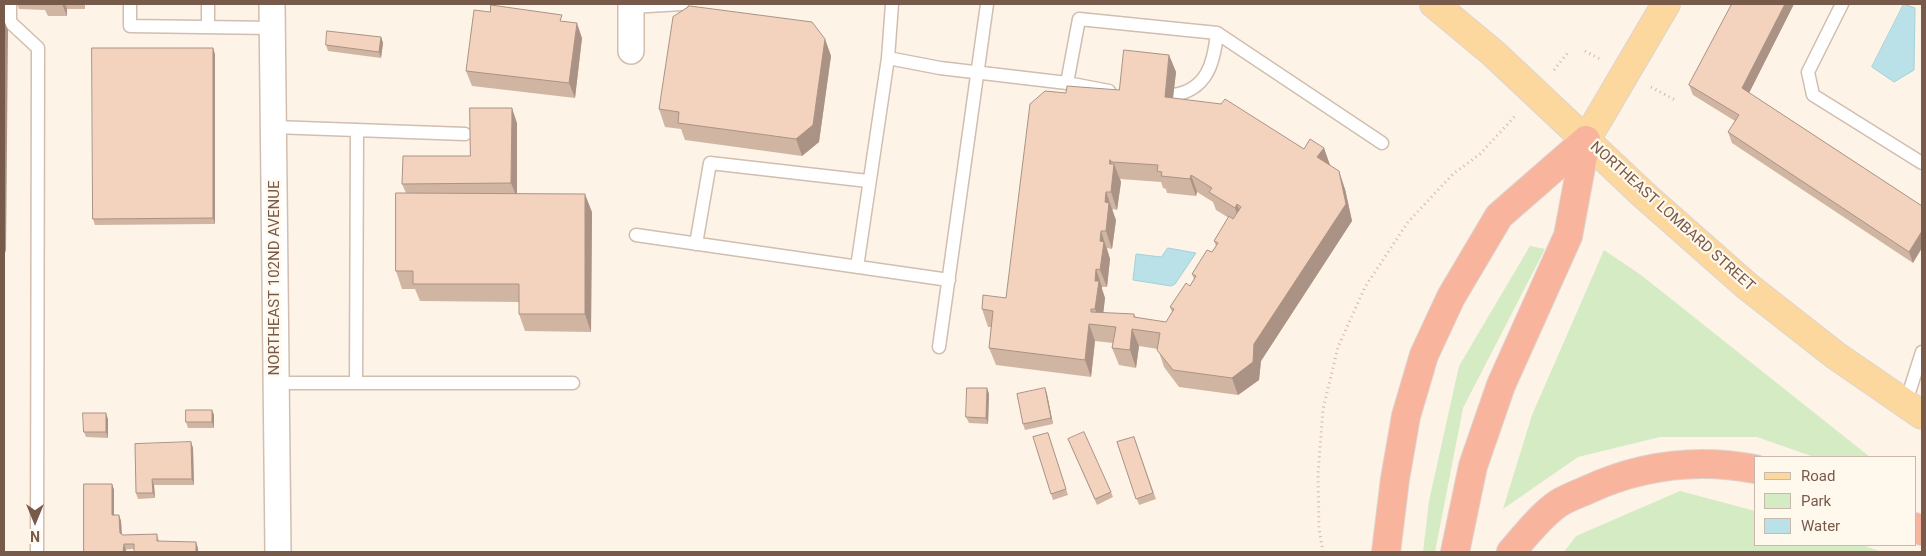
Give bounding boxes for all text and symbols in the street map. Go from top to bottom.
street label: NORTHEAST LOMBARD STREET [1586,138,1758,296]
street label: NORTHEAST 102ND AVENUE [266,181,284,375]
legend [1754,456,1916,546]
text: Road [1801,467,1835,485]
text: Park [1801,492,1831,510]
north arrow [10,496,60,546]
text: Water [1801,517,1840,535]
text: N [30,528,40,544]

